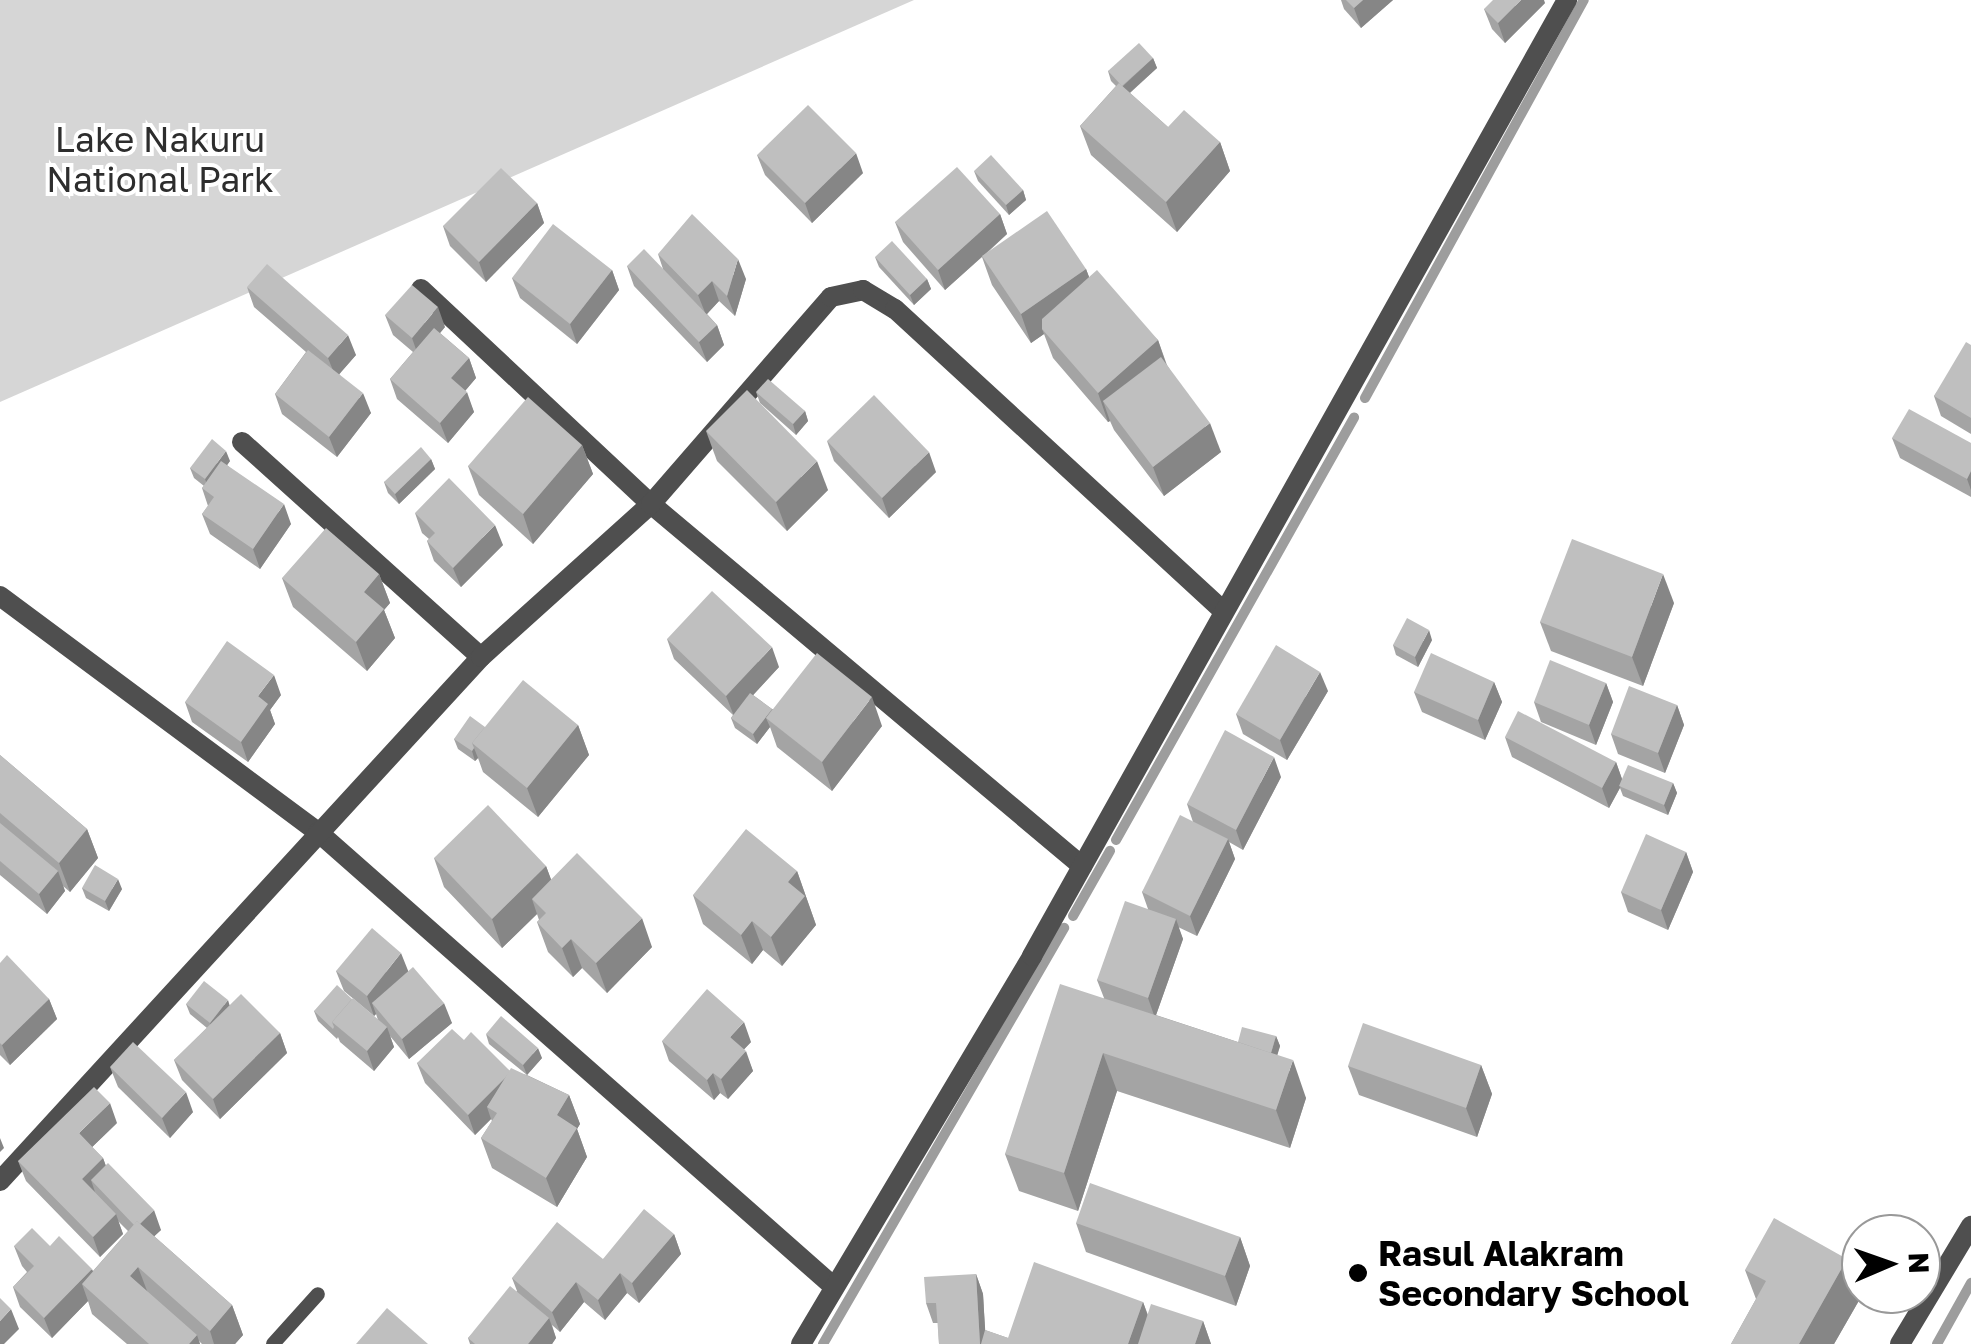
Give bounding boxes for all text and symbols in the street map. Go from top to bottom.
park label: Lake Nakuru National Park [46,118,274,200]
north arrow [1841,1214,1941,1314]
place label: Rasul Alakram Secondary School [1378,1232,1689,1314]
text: N [1903,1252,1936,1274]
marker: Rasul Alakram Secondary School [1347,1262,1369,1284]

